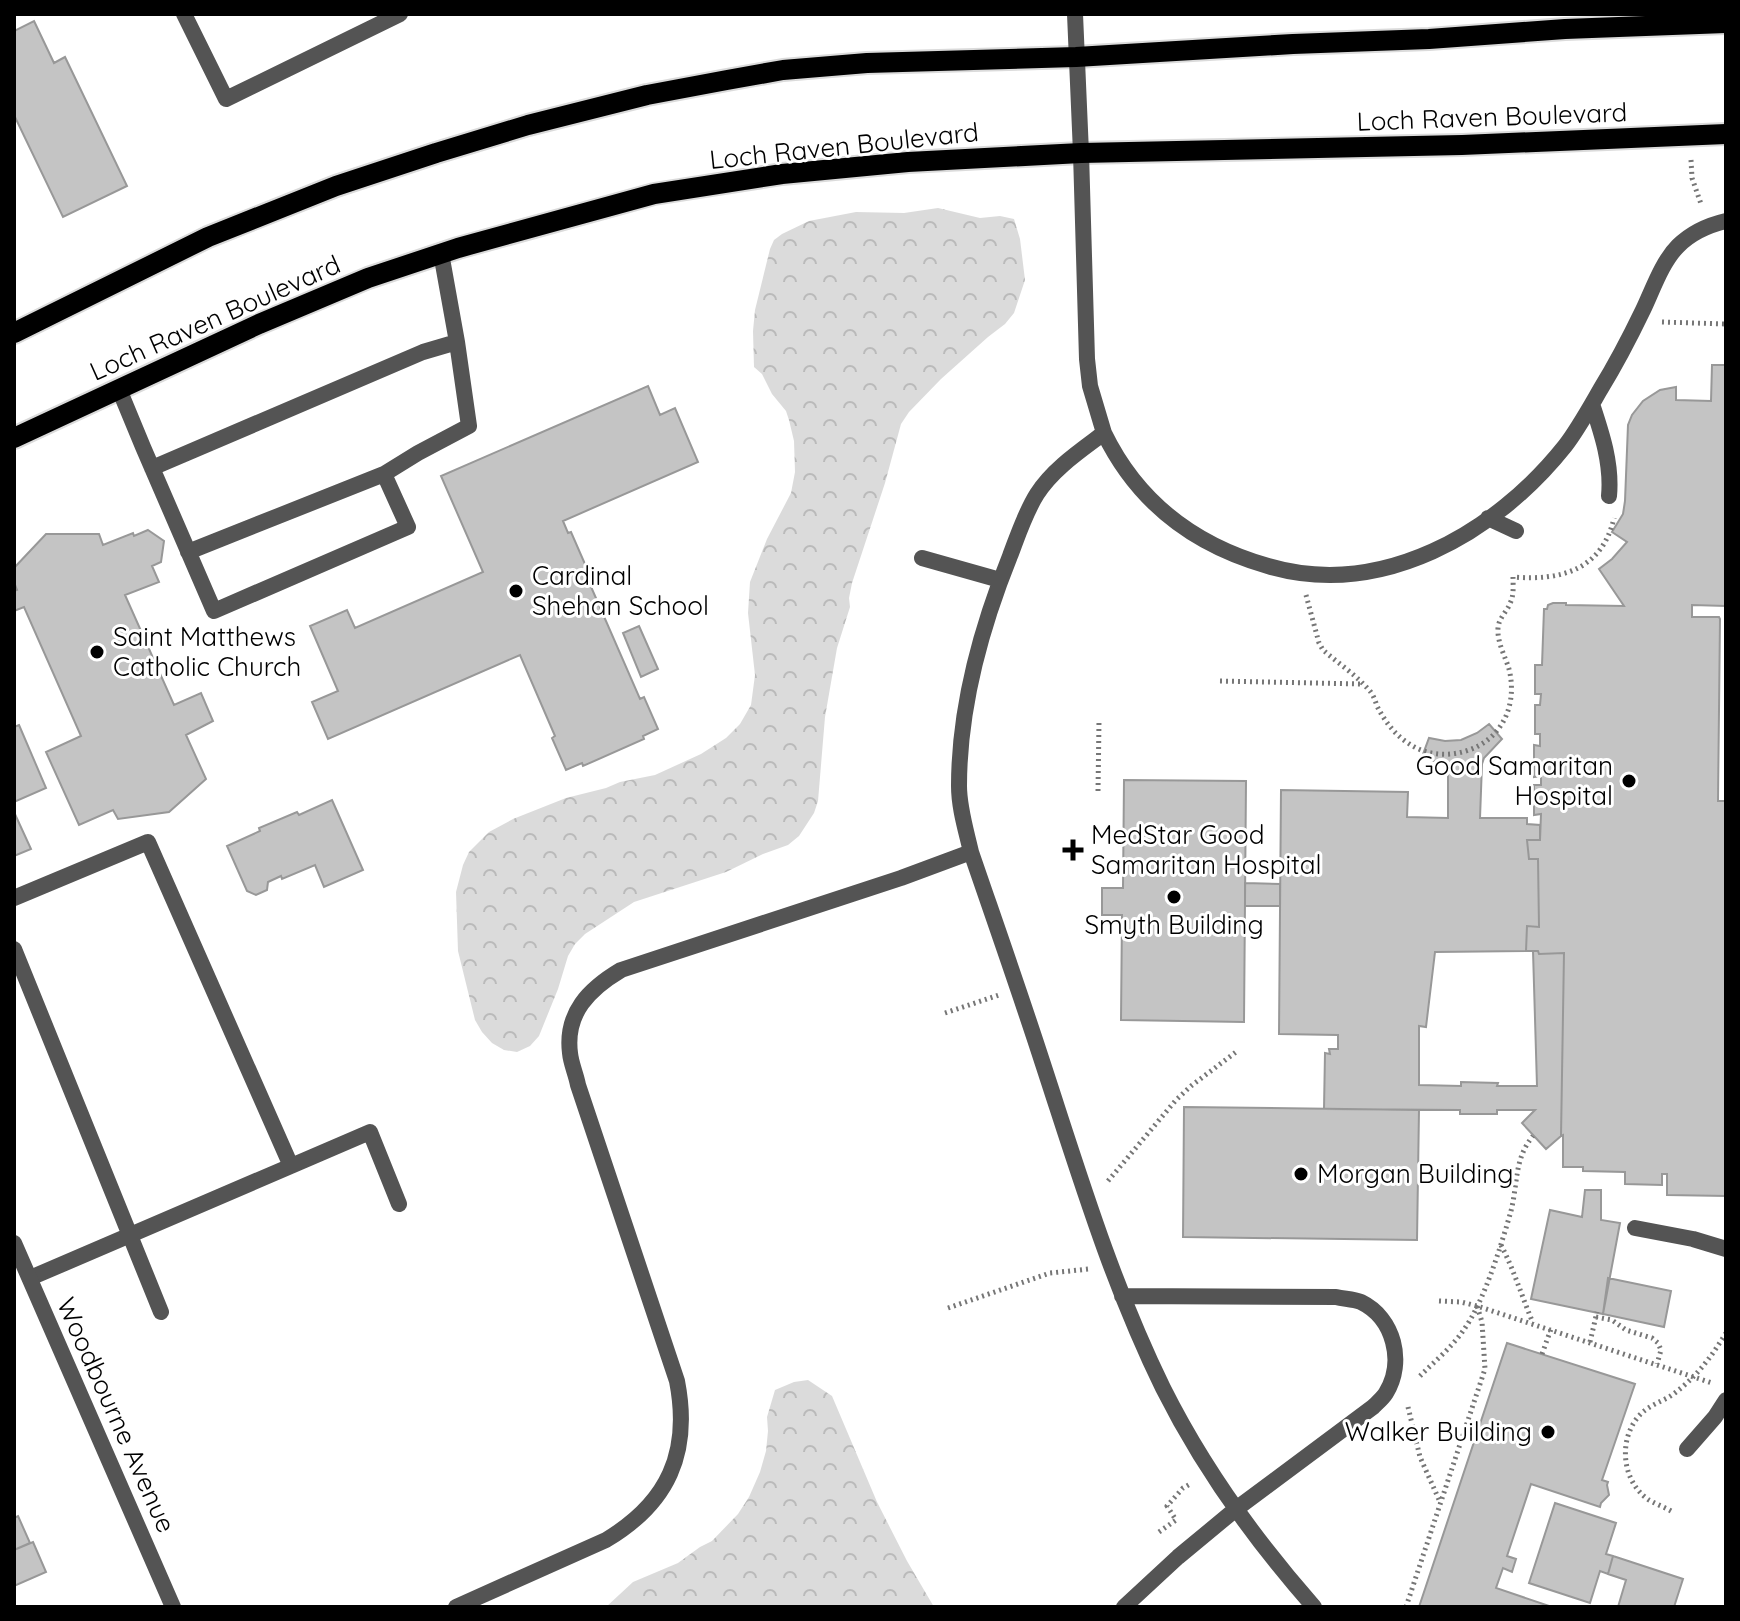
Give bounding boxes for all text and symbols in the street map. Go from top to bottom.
street label: Loch Raven Boulevard [1356,95,1628,138]
street label: Loch Raven Boulevard [708,115,980,176]
street label: Loch Raven Boulevard [84,247,345,388]
place label: Cardinal Shehan School [532,559,709,622]
marker: Cardinal Shehan School [507,582,525,600]
place label: Saint Matthews Catholic Church [113,620,301,683]
marker: Saint Matthews Catholic Church [88,643,106,661]
place label: Good Samaritan Hospital [1416,749,1613,812]
marker: Good Samaritan Hospital [1620,772,1638,790]
place label: MedStar Good Samaritan Hospital [1091,818,1322,881]
marker: MedStar Good Samaritan Hospital [1062,839,1084,861]
marker: Smyth Building [1165,888,1183,906]
place label: Smyth Building [1084,908,1264,941]
place label: Morgan Building [1317,1157,1513,1190]
marker: Morgan Building [1292,1165,1310,1183]
street label: Woodbourne Avenue [50,1292,183,1537]
place label: Walker Building [1345,1415,1532,1448]
marker: Walker Building [1539,1423,1557,1441]

